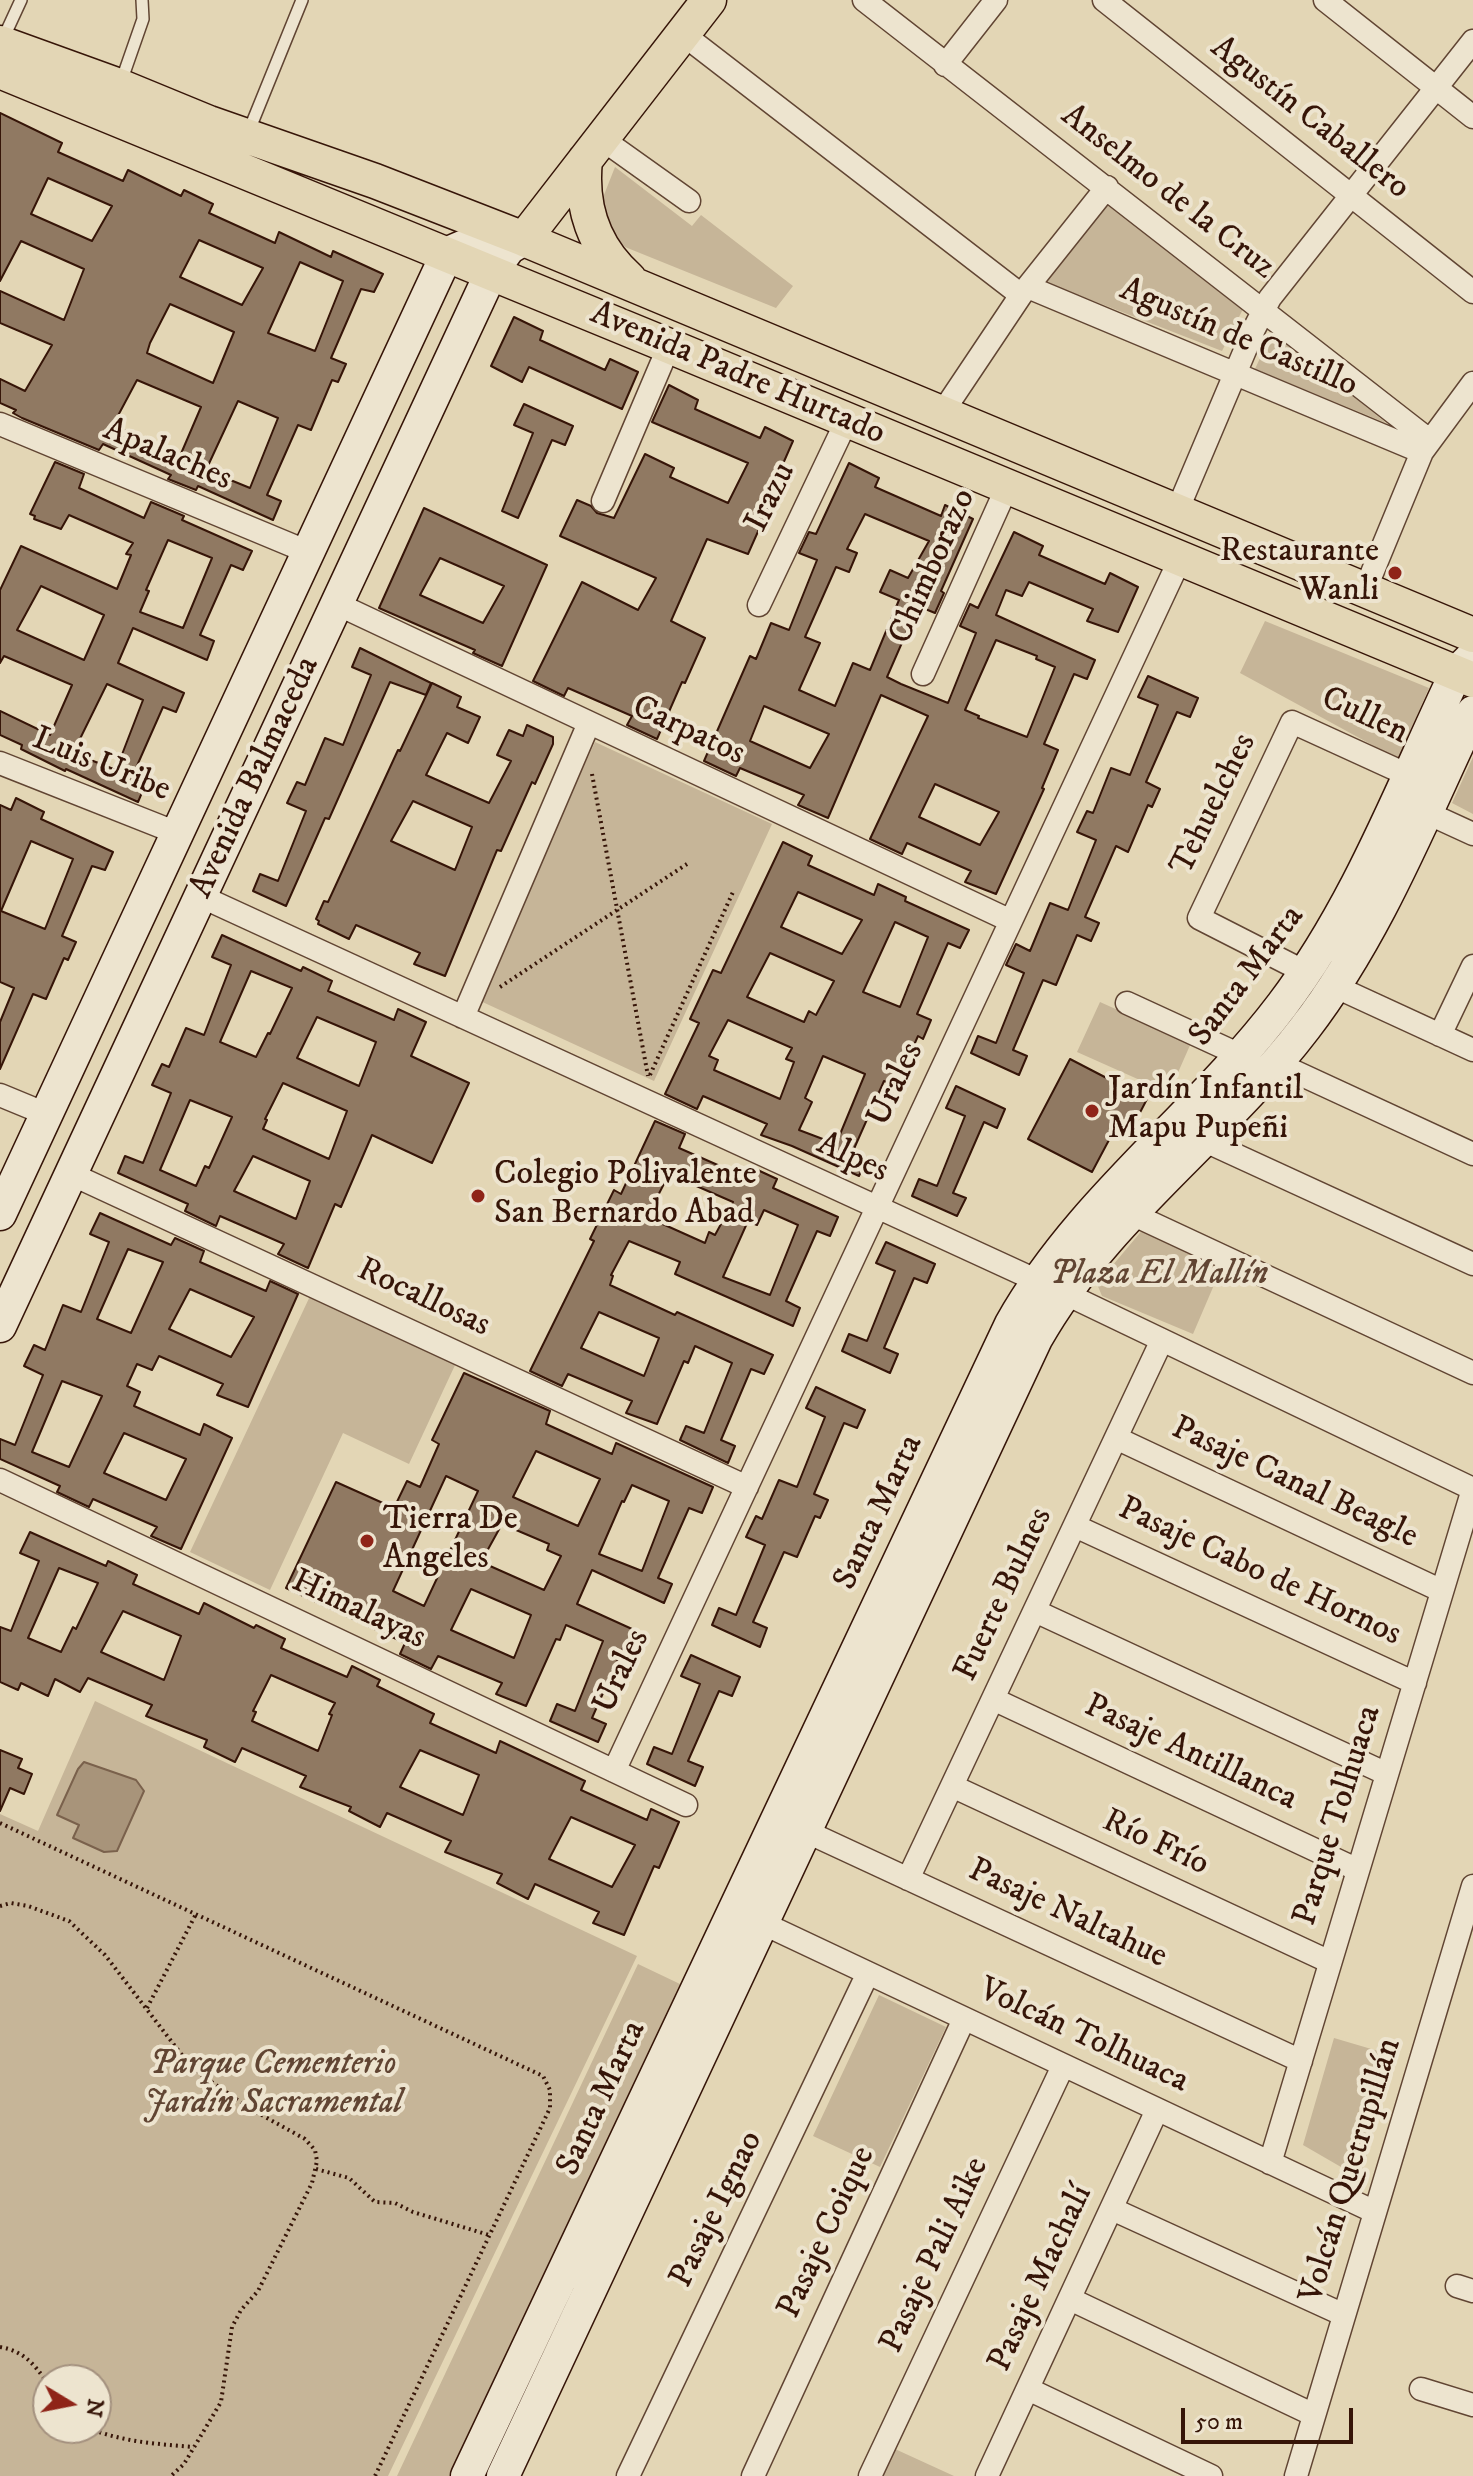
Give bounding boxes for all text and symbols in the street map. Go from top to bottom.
street label: Agustín Caballero [1201,29,1417,209]
street label: Anselmo de la Cruz [1052,97,1282,289]
street label: Agustín de Castillo [1113,271,1363,407]
street label: Avenida Padre Hurtado [583,294,891,456]
street label: Apalaches [97,411,237,501]
street label: Irazu [738,457,806,539]
street label: Chimborazo [882,483,986,651]
place label: Restaurante Wanli [1220,533,1379,612]
marker: Restaurante Wanli [1386,564,1404,582]
street label: Avenida Balmaceda [182,651,330,905]
street label: Cullen [1314,679,1414,755]
street label: Carpatos [625,688,751,776]
street label: Luis Uribe [26,720,176,812]
street label: Tehuelches [1163,728,1267,882]
street label: Santa Marta [1182,898,1314,1056]
street label: Urales [860,1037,934,1133]
place label: Jardín Infantil Mapu Pupeñi [1108,1071,1303,1150]
marker: Jardín Infantil Mapu Pupeñi [1083,1102,1101,1120]
street label: Alpes [810,1125,894,1193]
place label: Colegio Polivalente San Bernardo Abad [494,1156,757,1236]
marker: Colegio Polivalente San Bernardo Abad [469,1187,487,1205]
street label: Rocallosas [350,1250,496,1348]
park label: Plaza El Mallín [1050,1256,1268,1296]
street label: Pasaje Canal Beagle [1164,1409,1424,1559]
street label: Santa Marta [826,1429,934,1597]
street label: Pasaje Cabo de Hornos [1111,1490,1407,1656]
place label: Tierra De Angeles [383,1501,518,1580]
street label: Fuerte Bulnes [947,1502,1063,1688]
marker: Tierra De Angeles [358,1532,376,1550]
street label: Himalayas [284,1562,432,1660]
street label: Urales [586,1624,660,1720]
street label: Pasaje Antillanca [1077,1687,1303,1821]
street label: Parque Tolhuaca [1286,1701,1392,1931]
street label: Río Frío [1095,1802,1215,1886]
street label: Pasaje Naltahue [961,1851,1173,1979]
street label: Volcán Tolhuaca [972,1971,1194,2103]
street label: Santa Marta [549,2015,657,2183]
street label: Volcán Quetrupillán [1292,2034,1412,2308]
park label: Parque Cementerio Jardín Sacramental [143,2046,403,2126]
street label: Pasaje Ignao [663,2125,773,2295]
street label: Pasaje Coique [770,2141,886,2325]
street label: Pasaje Pali Aike [873,2152,999,2360]
street label: Pasaje Machalí [981,2179,1103,2379]
north arrow [32,2364,112,2444]
scale bar [1185,2392,1357,2442]
text: N [79,2397,109,2419]
text: 50 m [1195,2407,1243,2437]

